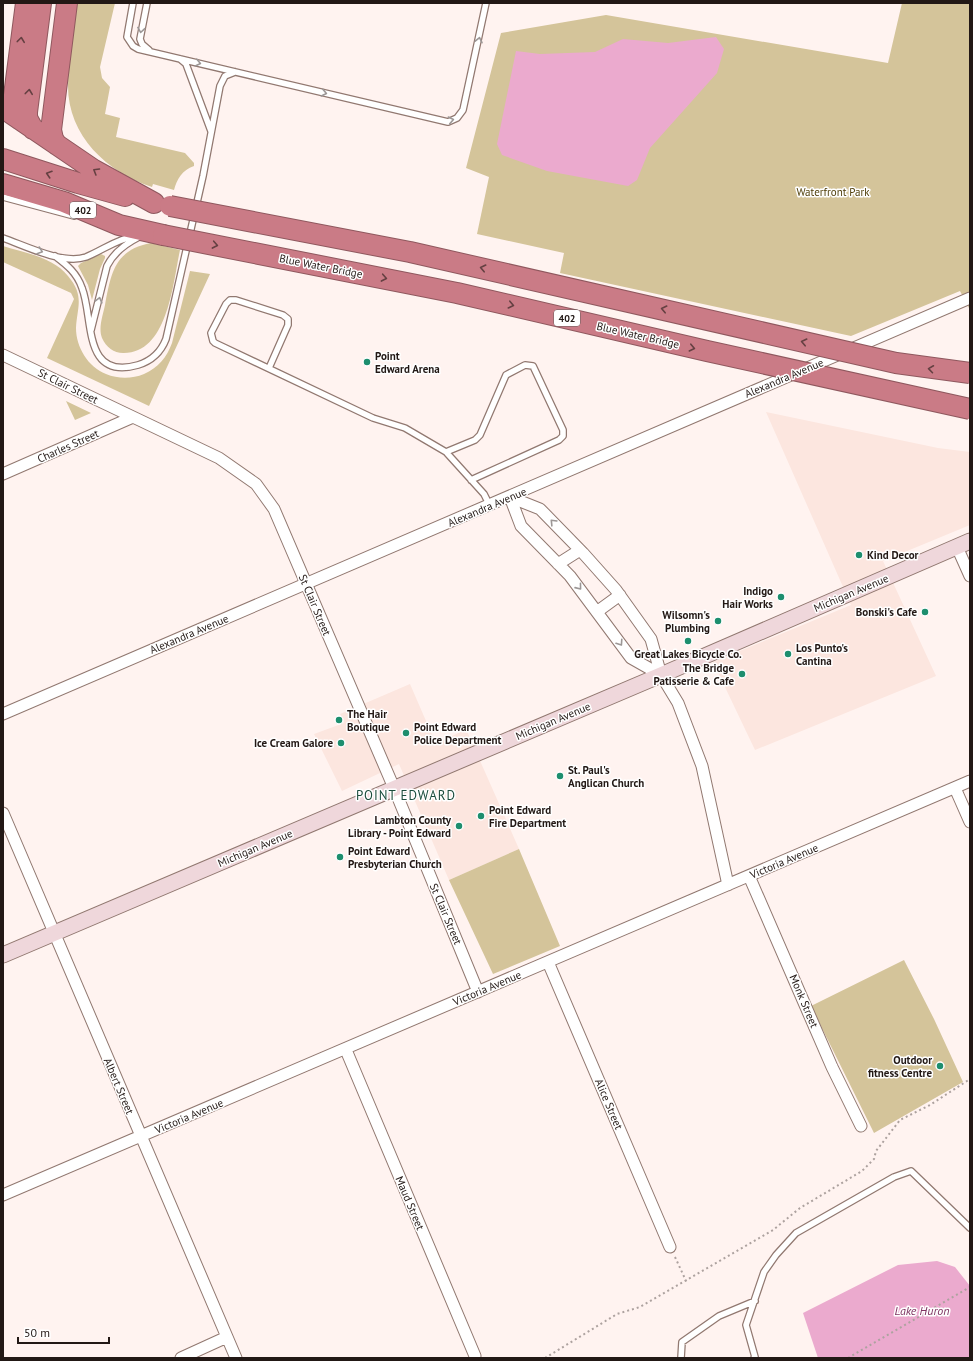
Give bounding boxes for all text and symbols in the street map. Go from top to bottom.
one-way arrow [137,27,146,33]
one-way arrow [16,37,25,43]
one-way arrow [474,37,482,44]
one-way arrow [195,58,201,66]
one-way arrow [24,88,33,95]
one-way arrow [321,88,328,96]
one-way arrow [447,116,454,124]
one-way arrow [93,168,100,175]
one-way arrow [46,170,53,179]
park label: Waterfront Park [796,185,870,199]
road number: 402 [70,202,96,218]
one-way arrow [212,241,218,249]
one-way arrow [36,246,43,255]
street label: Blue Water Bridge [278,251,364,281]
one-way arrow [479,265,486,273]
one-way arrow [381,274,387,282]
one-way arrow [94,297,103,304]
one-way arrow [508,301,514,309]
one-way arrow [661,306,667,314]
road number: 402 [554,310,580,326]
street label: Blue Water Bridge [595,319,681,351]
one-way arrow [801,338,808,347]
one-way arrow [689,343,696,351]
place label: Point Edward Arena [375,349,440,376]
street label: Alexandra Avenue [743,355,826,401]
marker: Point Edward Arena [362,357,372,367]
street label: St Clair Street [36,365,101,407]
one-way arrow [928,365,934,374]
street label: Charles Street [35,426,101,466]
street label: Alexandra Avenue [446,484,529,530]
one-way arrow [550,519,558,527]
place label: Kind Decor [867,548,919,562]
marker: Kind Decor [854,550,864,560]
street label: Michigan Avenue [811,571,891,615]
street label: St Clair Street [296,572,334,638]
one-way arrow [574,582,581,589]
place label: Indigo Hair Works [722,584,773,611]
marker: Indigo Hair Works [776,592,786,602]
place label: Bonski's Cafe [856,605,917,619]
marker: Bonski's Cafe [920,607,930,617]
place label: Wilsomn's Plumbing [662,608,710,635]
street label: Alexandra Avenue [148,611,231,657]
marker: Wilsomn's Plumbing [713,616,723,626]
marker: Great Lakes Bicycle Co. [683,636,693,646]
one-way arrow [615,638,622,645]
place label: Los Punto's Cantina [796,641,848,668]
place label: Great Lakes Bicycle Co. [634,647,742,661]
marker: Los Punto's Cantina [783,649,793,659]
place label: The Bridge Patisserie & Cafe [654,661,734,688]
marker: The Bridge Patisserie & Cafe [737,669,747,679]
street label: Michigan Avenue [513,699,593,743]
place label: The Hair Boutique [347,707,390,734]
marker: The Hair Boutique [334,715,344,725]
place label: Point Edward Police Department [414,720,502,747]
marker: Point Edward Police Department [401,728,411,738]
place label: Ice Cream Galore [254,736,333,750]
marker: Ice Cream Galore [336,738,346,748]
place label: St. Paul's Anglican Church [568,763,644,790]
marker: St. Paul's Anglican Church [555,771,565,781]
district label: POINT EDWARD [356,787,456,804]
place label: Point Edward Fire Department [489,803,566,830]
marker: Point Edward Fire Department [476,811,486,821]
place label: Lambton County Library - Point Edward [348,813,452,840]
marker: Lambton County Library - Point Edward [454,821,464,831]
street label: Michigan Avenue [215,826,295,870]
street label: Victoria Avenue [747,840,821,882]
place label: Point Edward Presbyterian Church [348,844,442,871]
marker: Point Edward Presbyterian Church [335,852,345,862]
street label: St Clair Street [427,881,465,947]
street label: Victoria Avenue [450,967,524,1009]
street label: Monk Street [786,972,822,1030]
place label: Outdoor fitness Centre [868,1053,932,1080]
street label: Albert Street [101,1056,137,1117]
marker: Outdoor fitness Centre [935,1061,945,1071]
street label: Alice Street [592,1076,626,1132]
street label: Victoria Avenue [152,1095,226,1137]
street label: Maud Street [392,1174,428,1232]
water label: Lake Huron [894,1303,950,1318]
scale bar [18,1319,109,1345]
text: 50 m [24,1325,50,1340]

